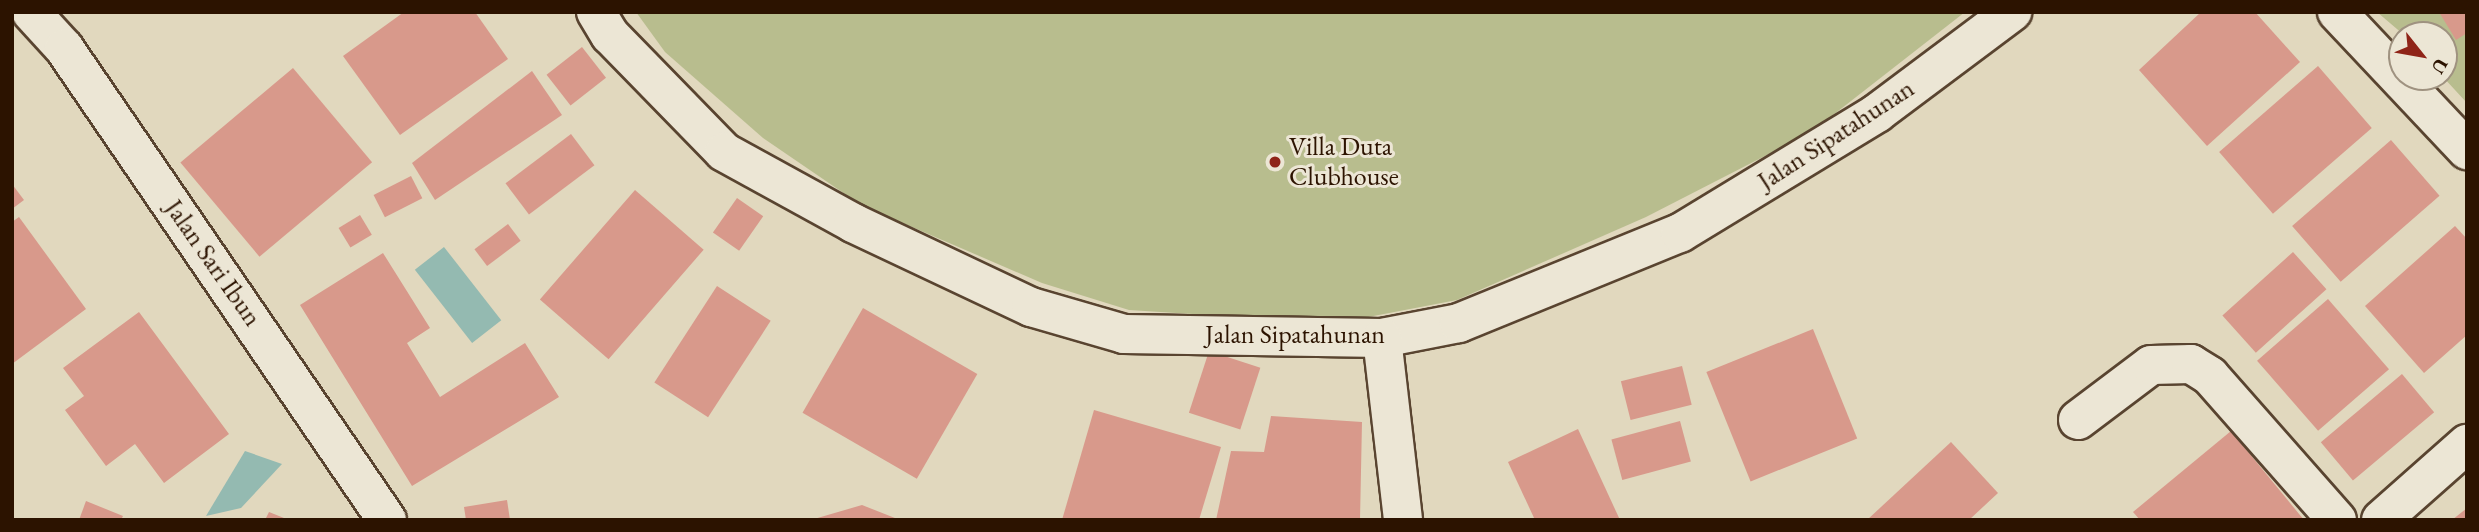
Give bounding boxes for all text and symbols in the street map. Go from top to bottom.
north arrow [2388,21,2458,91]
text: U [2425,54,2454,79]
street label: Jalan Sipatahunan [1752,73,1920,197]
place label: Villa Duta Clubhouse [1289,131,1399,192]
marker: Villa Duta Clubhouse [1267,154,1283,170]
street label: Jalan Sari Ibun [158,194,268,332]
street label: Jalan Sipatahunan [1205,319,1385,351]

